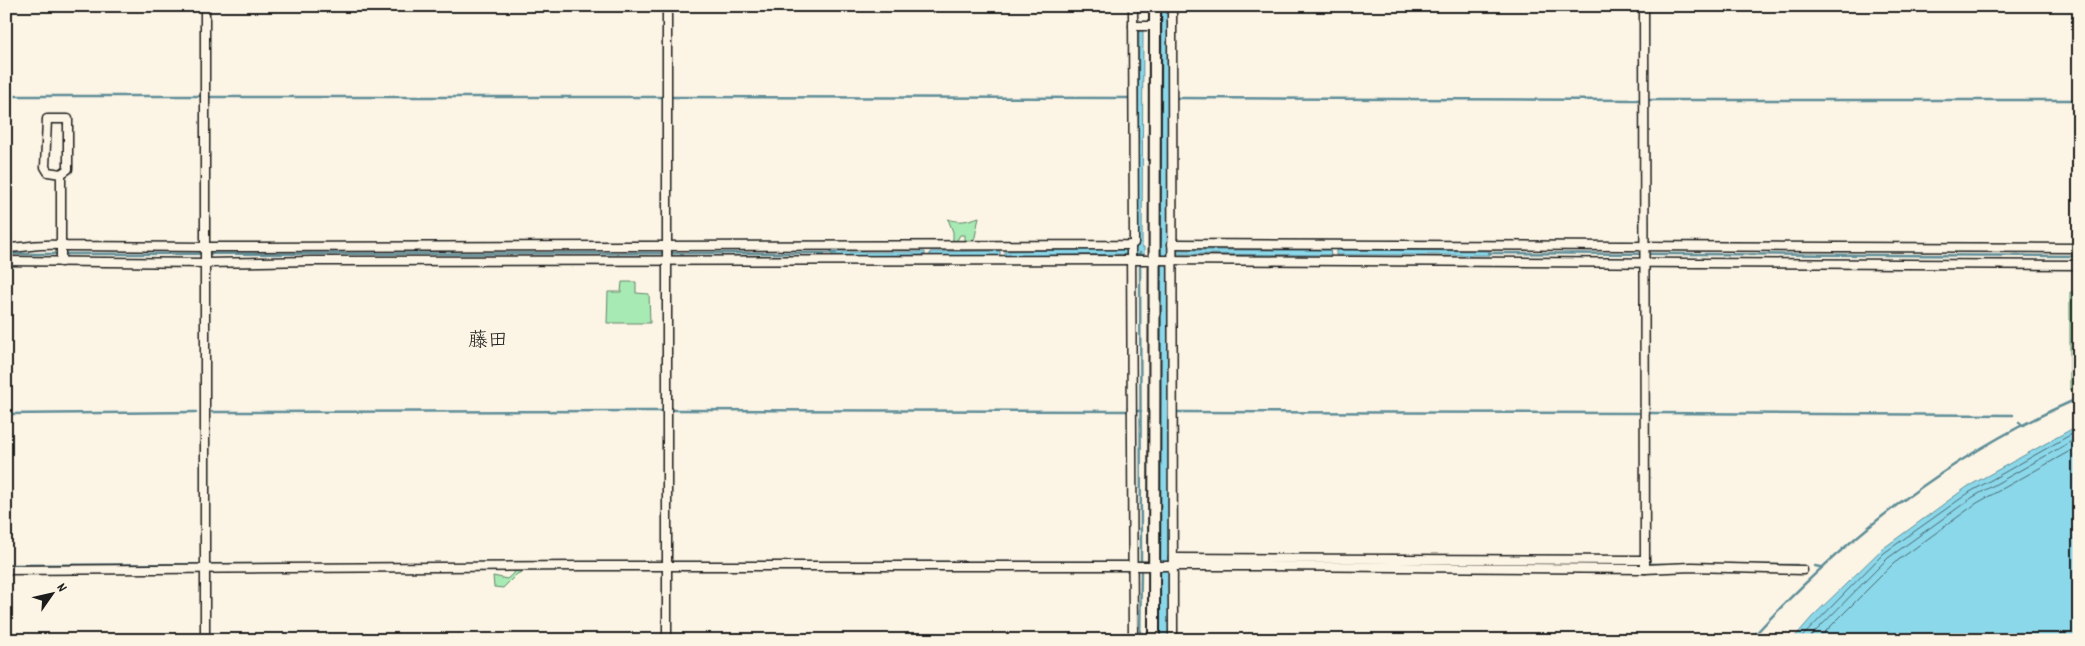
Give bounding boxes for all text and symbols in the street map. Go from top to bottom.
district label: 藤田 [468,328,508,356]
north arrow [28,568,78,618]
text: N [51,579,71,596]

